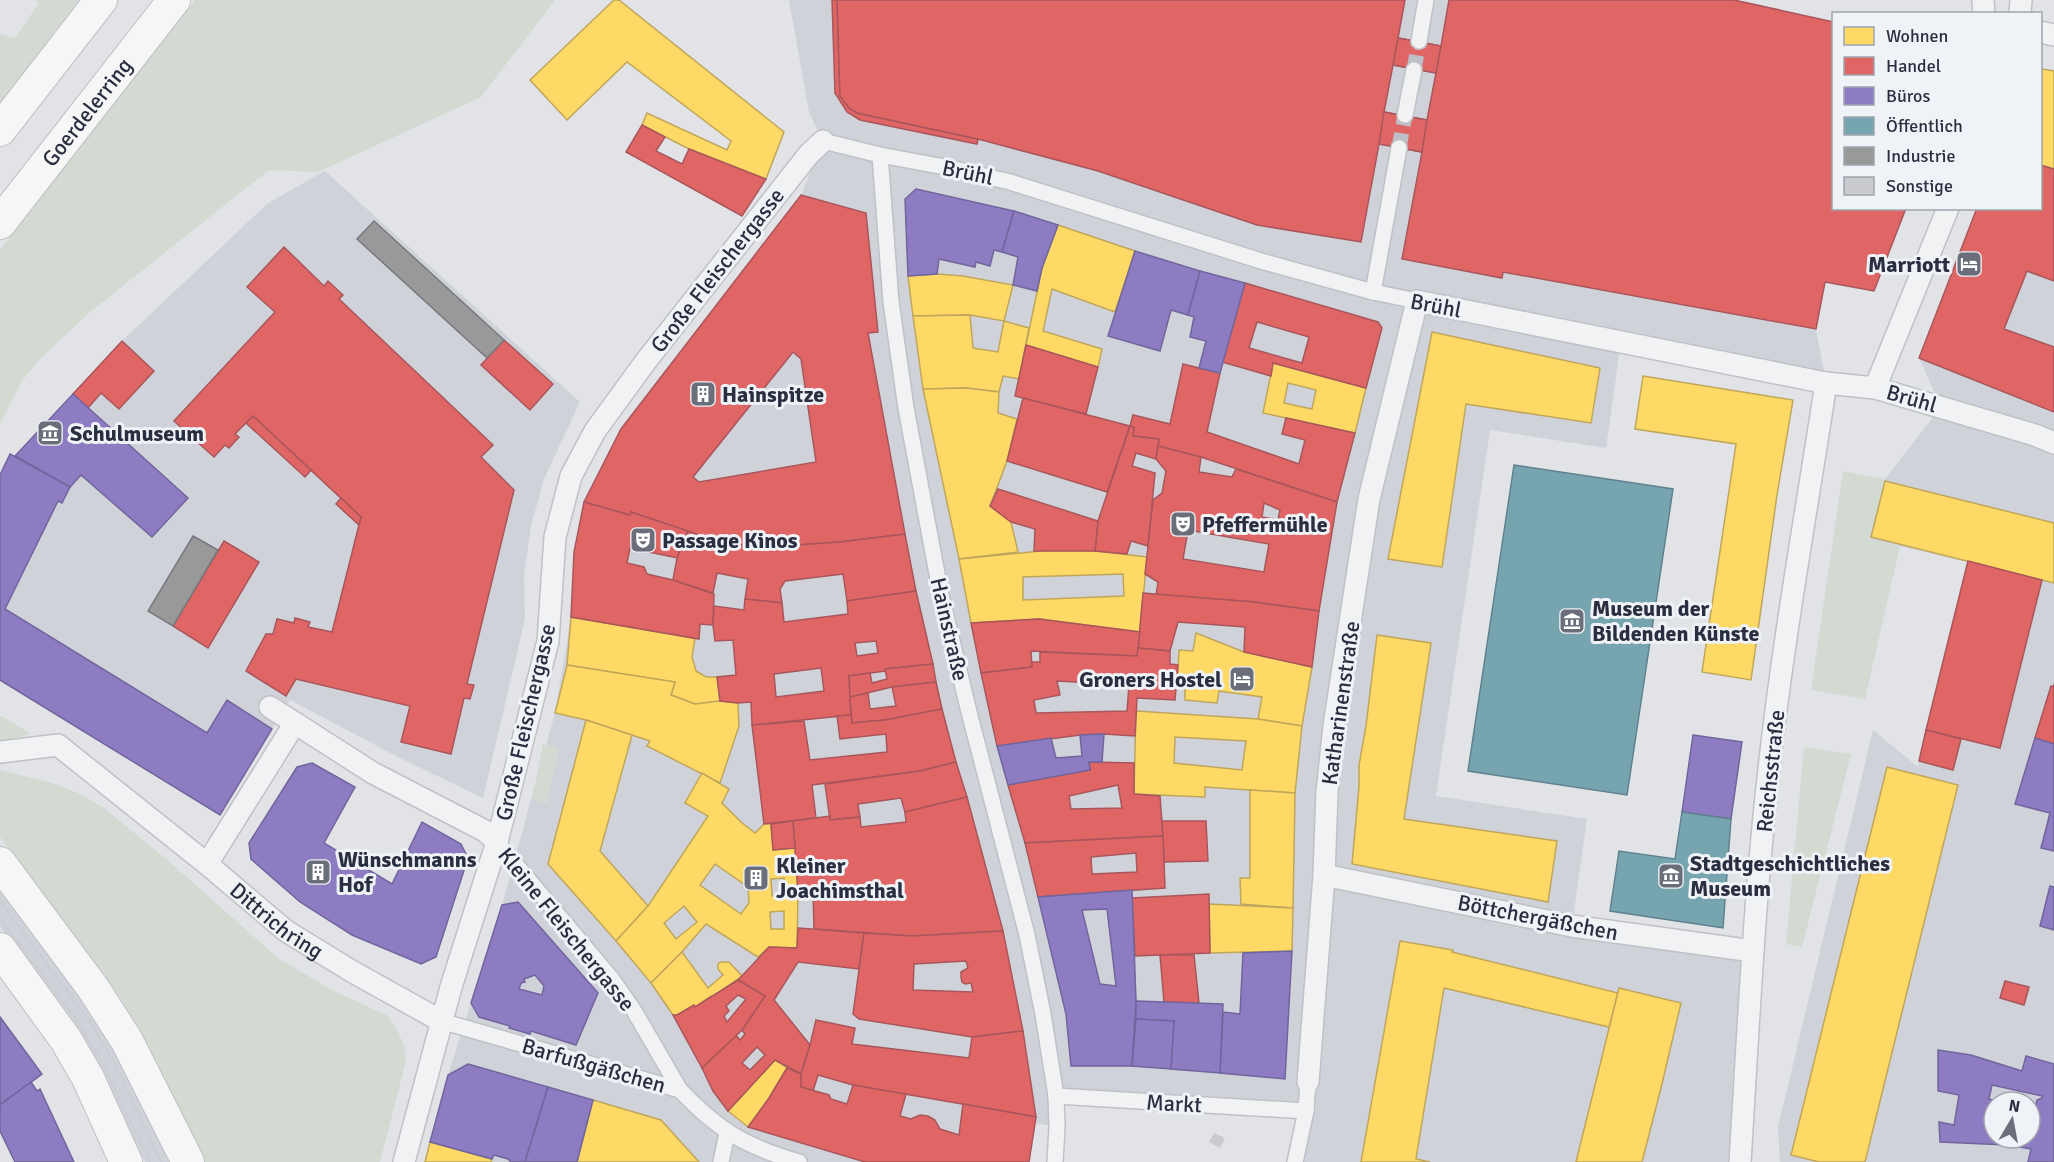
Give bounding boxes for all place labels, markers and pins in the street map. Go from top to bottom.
hotel icon: Marriott [1954,249,1984,279]
place label: Marriott [1868,251,1950,278]
building icon: Hainspitze [688,379,718,409]
place label: Hainspitze [722,381,824,408]
museum icon: Schulmuseum [35,418,65,448]
place label: Schulmuseum [70,420,204,447]
theatre icon: Pfeffermühle [1168,509,1198,539]
place label: Pfeffermühle [1202,511,1328,538]
theatre icon: Passage Kinos [628,525,658,555]
place label: Passage Kinos [662,527,798,554]
place label: Museum der Bildenden Künste [1592,595,1760,647]
museum icon: Museum der Bildenden Künste [1557,606,1587,636]
hotel icon: Groners Hostel [1227,664,1257,694]
place label: Groners Hostel [1079,666,1222,693]
place label: Wünschmanns Hof [338,846,477,898]
place label: Stadtgeschichtliches Museum [1690,850,1890,902]
place label: Kleiner Joachimsthal [776,852,904,904]
building icon: Wünschmanns Hof [303,857,333,887]
museum icon: Stadtgeschichtliches Museum [1656,861,1686,891]
building icon: Kleiner Joachimsthal [741,863,771,893]

